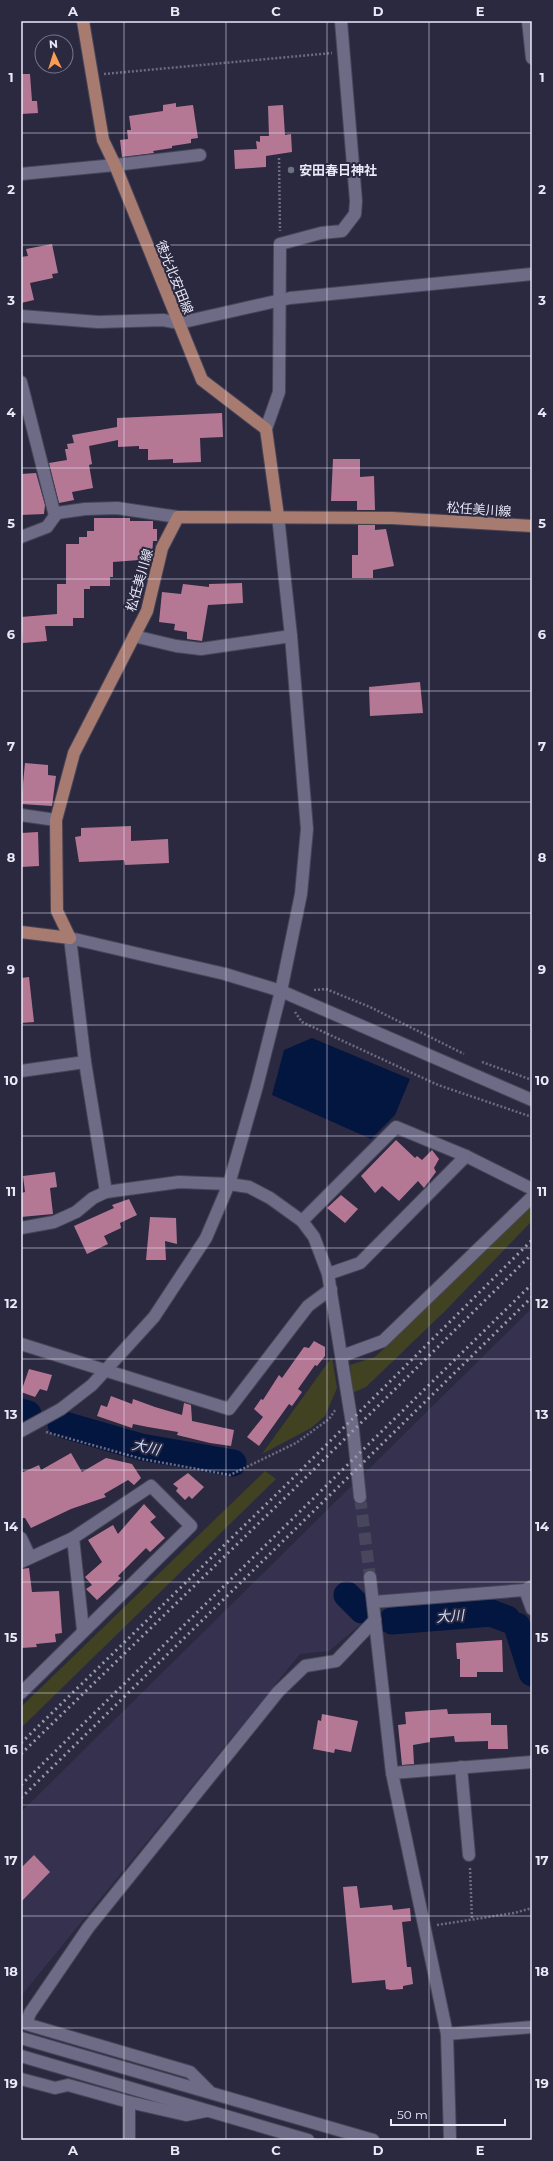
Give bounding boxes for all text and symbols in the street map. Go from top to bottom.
text: A [67,3,79,19]
text: B [170,3,180,19]
text: C [271,3,281,19]
text: D [373,3,384,19]
text: E [476,3,485,19]
north arrow [34,34,74,74]
text: N [48,37,58,51]
text: 1 [8,69,14,85]
text: 1 [539,69,545,85]
place label: 安田春日神社 [299,162,377,178]
marker: 安田春日神社 [286,165,296,175]
text: 2 [7,181,15,197]
text: 2 [538,181,546,197]
street label: 徳光北安田線 [153,238,197,316]
text: 3 [6,292,15,308]
text: 3 [537,292,546,308]
text: 4 [7,404,16,420]
text: 4 [538,404,547,420]
street label: 松任美川線 [446,499,512,519]
text: 5 [7,515,15,531]
text: 5 [538,515,546,531]
street label: 松任美川線 [122,547,156,613]
text: 6 [7,626,16,642]
text: 6 [538,626,547,642]
text: 7 [7,738,15,754]
text: 7 [538,738,546,754]
text: 8 [7,849,16,865]
text: 8 [538,849,547,865]
text: 9 [7,961,15,977]
text: 9 [538,961,546,977]
text: 10 [4,1072,18,1088]
text: 10 [535,1072,549,1088]
text: 11 [6,1183,16,1199]
text: 11 [537,1183,547,1199]
text: 12 [5,1295,18,1311]
text: 12 [536,1295,549,1311]
text: 13 [5,1406,18,1422]
text: 13 [536,1406,549,1422]
water label: 大川 [130,1435,164,1459]
text: 14 [4,1518,18,1534]
text: 14 [535,1518,549,1534]
water label: 大川 [435,1606,467,1626]
text: 15 [5,1629,18,1645]
text: 15 [536,1629,549,1645]
text: 16 [4,1741,18,1757]
text: 16 [535,1741,549,1757]
text: 17 [4,1852,18,1868]
text: 17 [535,1852,549,1868]
text: 18 [4,1963,18,1979]
text: 18 [535,1963,549,1979]
text: 19 [4,2075,18,2091]
text: 19 [535,2075,549,2091]
scale bar [391,2101,505,2127]
text: 50 m [397,2107,428,2122]
text: A [67,2142,79,2158]
text: B [170,2142,180,2158]
text: C [271,2142,281,2158]
text: D [373,2142,384,2158]
text: E [476,2142,485,2158]

